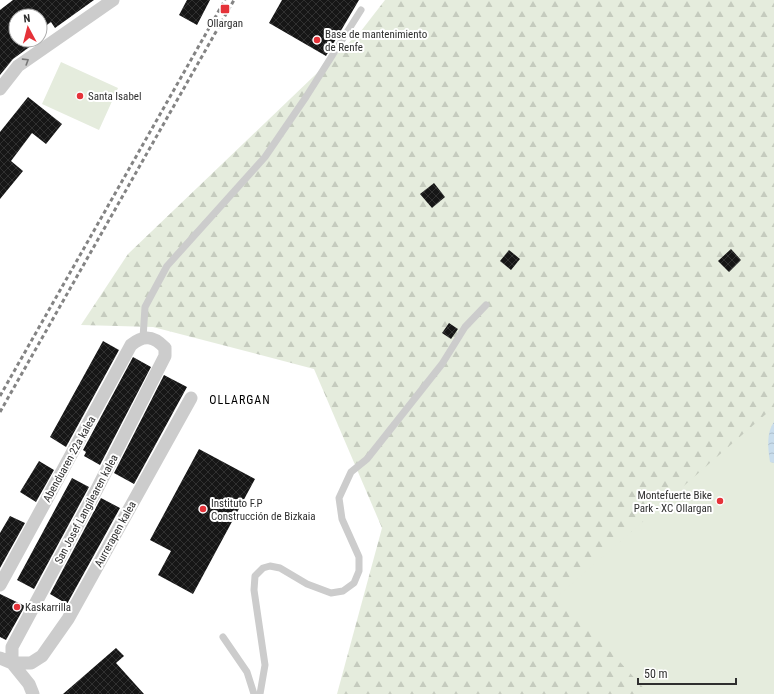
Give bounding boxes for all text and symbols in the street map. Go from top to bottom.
marker: Ollargan [219,3,231,15]
north arrow [8,8,48,48]
text: N [23,12,31,25]
place label: Ollargan [207,17,243,30]
place label: Base de mantenimiento de Renfe [325,28,428,54]
marker: Base de mantenimiento de Renfe [312,35,322,45]
one-way arrow [22,58,29,65]
place label: Santa Isabel [88,90,142,103]
marker: Santa Isabel [75,91,85,101]
district label: OLLARGAN [209,393,271,407]
street label: Abenduaren 22a kalea [40,414,98,505]
street label: San Josef Langilearen kalea [52,452,121,566]
place label: Montefuerte Bike Park - XC Ollargan [634,489,712,515]
marker: Montefuerte Bike Park - XC Ollargan [715,496,725,506]
place label: Instituto F.P Construcción de Bizkaia [211,497,316,523]
street label: Aurrerapen kalea [92,499,139,569]
marker: Instituto F.P Construcción de Bizkaia [198,504,208,514]
place label: Kaskarrilla [25,601,71,614]
marker: Kaskarrilla [12,602,22,612]
scale bar [638,660,736,686]
text: 50 m [644,667,668,681]

